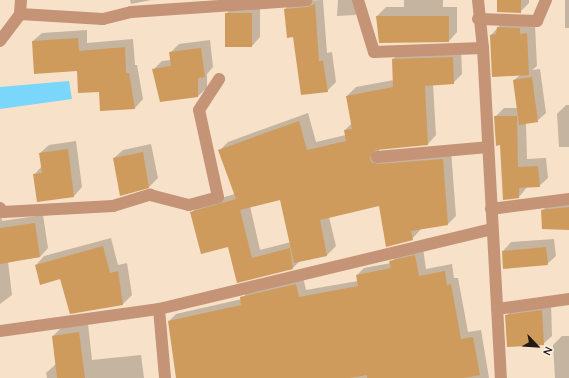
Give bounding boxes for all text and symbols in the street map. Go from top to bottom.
north arrow [517,326,557,366]
text: N [540,344,556,358]

